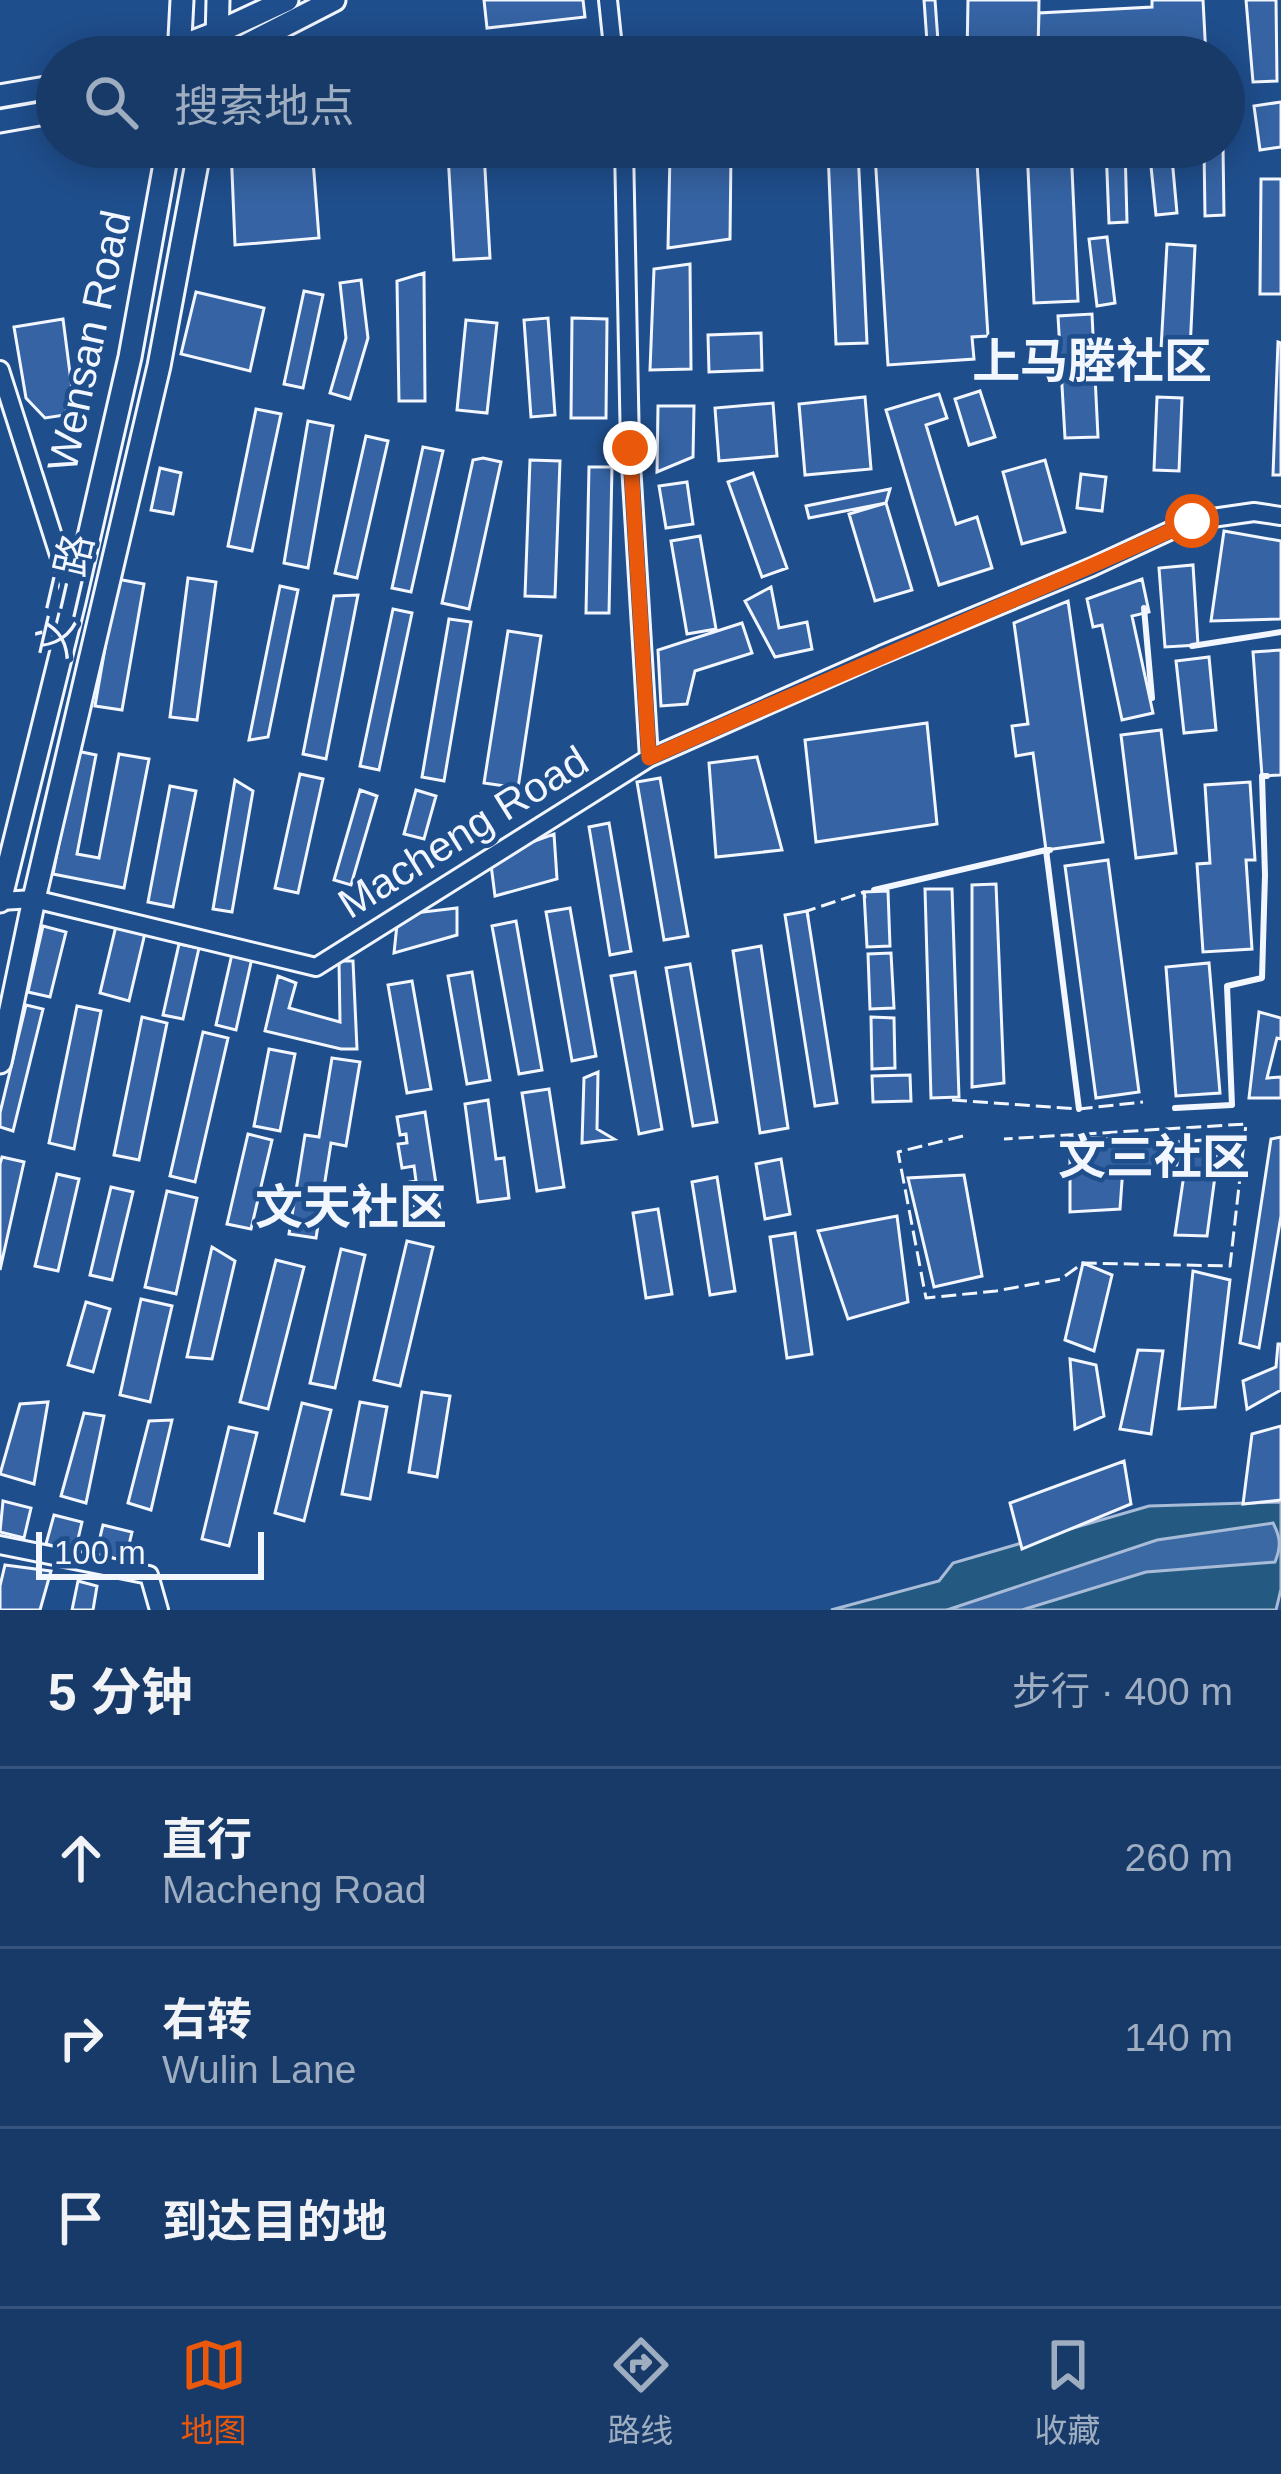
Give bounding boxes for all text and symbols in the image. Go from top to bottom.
search box [36,36,1245,168]
icon: search [78,69,144,135]
text: 搜索地点 [174,81,354,132]
street label: Wensan Road [38,206,140,476]
district label: 上马塍社区 [972,335,1212,388]
route end [603,421,657,475]
route start [1165,494,1219,548]
street label: 文三路 [28,529,102,663]
street label: Macheng Road [330,737,596,927]
district label: 文三社区 [1058,1131,1250,1184]
district label: 文天社区 [255,1181,447,1234]
scale bar [36,1526,264,1579]
text: 100 m [54,1534,146,1571]
text: 5 分钟 [48,1664,193,1721]
text: 步行 · 400 m [1012,1670,1233,1713]
text: 直行 [162,1814,252,1865]
icon: ahead [48,1825,114,1891]
text: 260 m [1125,1836,1233,1879]
text: Macheng Road [162,1868,427,1911]
text: 右转 [162,1994,252,2045]
icon: right [48,2005,114,2071]
text: 140 m [1125,2016,1233,2059]
text: Wulin Lane [162,2048,356,2091]
icon: arrive [48,2185,114,2251]
text: 到达目的地 [162,2196,387,2247]
tab: 地图 [181,2332,247,2452]
tab: 路线 [608,2332,674,2452]
tab: 收藏 [1035,2332,1101,2452]

